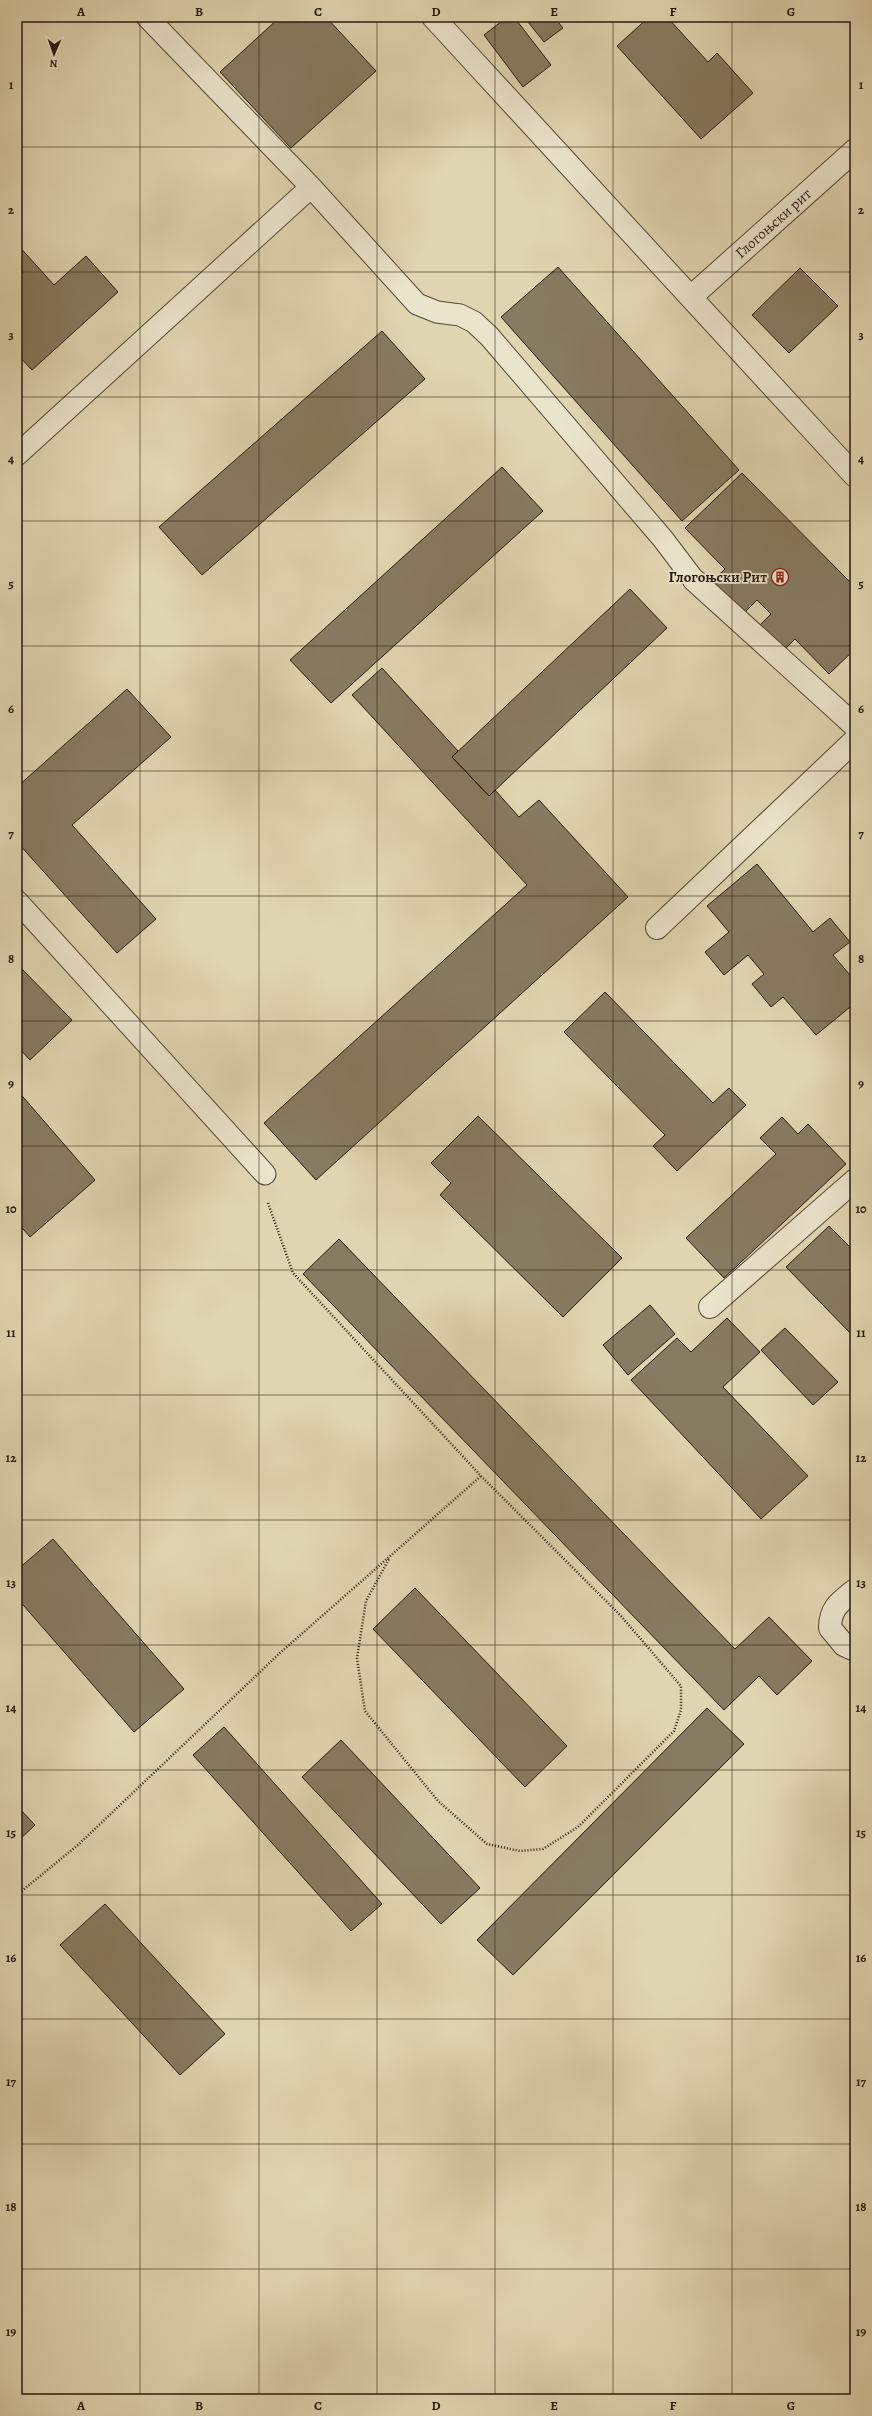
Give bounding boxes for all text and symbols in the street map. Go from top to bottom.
text: A [76,3,86,20]
text: B [195,3,203,20]
text: C [314,3,322,20]
text: D [431,3,441,20]
text: E [550,3,558,20]
text: F [670,3,677,20]
text: G [787,3,795,20]
north arrow [34,34,74,74]
text: N [49,56,58,71]
text: 1 [9,76,14,93]
text: 1 [859,76,864,93]
street label: Глогоњски рит [731,184,816,263]
text: 2 [8,201,15,218]
text: 2 [858,201,865,218]
text: 3 [8,326,14,343]
text: 3 [858,326,864,343]
text: 4 [8,450,14,467]
text: 4 [858,450,864,467]
place label: Глогоњски Рит [669,567,767,587]
building icon: Глогоњски Рит [770,567,790,587]
text: 5 [8,575,14,592]
text: 5 [858,575,864,592]
text: 6 [8,700,14,717]
text: 6 [858,700,864,717]
text: 7 [8,825,14,842]
text: 7 [858,825,864,842]
text: 8 [8,950,14,967]
text: 8 [858,950,864,967]
text: 9 [8,1075,14,1092]
text: 9 [858,1075,864,1092]
text: 10 [5,1200,17,1217]
text: 10 [855,1200,867,1217]
text: 11 [6,1324,16,1341]
text: 11 [856,1324,866,1341]
text: 12 [6,1449,17,1466]
text: 12 [856,1449,867,1466]
text: 13 [6,1574,17,1591]
text: 13 [856,1574,867,1591]
text: 14 [6,1699,16,1716]
text: 14 [856,1699,866,1716]
text: 15 [6,1824,17,1841]
text: 15 [856,1824,867,1841]
text: 16 [6,1949,16,1966]
text: 16 [856,1949,866,1966]
text: 17 [6,2073,17,2090]
text: 17 [856,2073,867,2090]
text: 18 [6,2198,16,2215]
text: 18 [856,2198,866,2215]
text: 19 [6,2323,16,2340]
text: 19 [856,2323,866,2340]
text: A [76,2397,86,2414]
text: B [195,2397,203,2414]
text: C [314,2397,322,2414]
text: D [431,2397,441,2414]
text: E [550,2397,558,2414]
text: F [670,2397,677,2414]
text: G [787,2397,795,2414]

